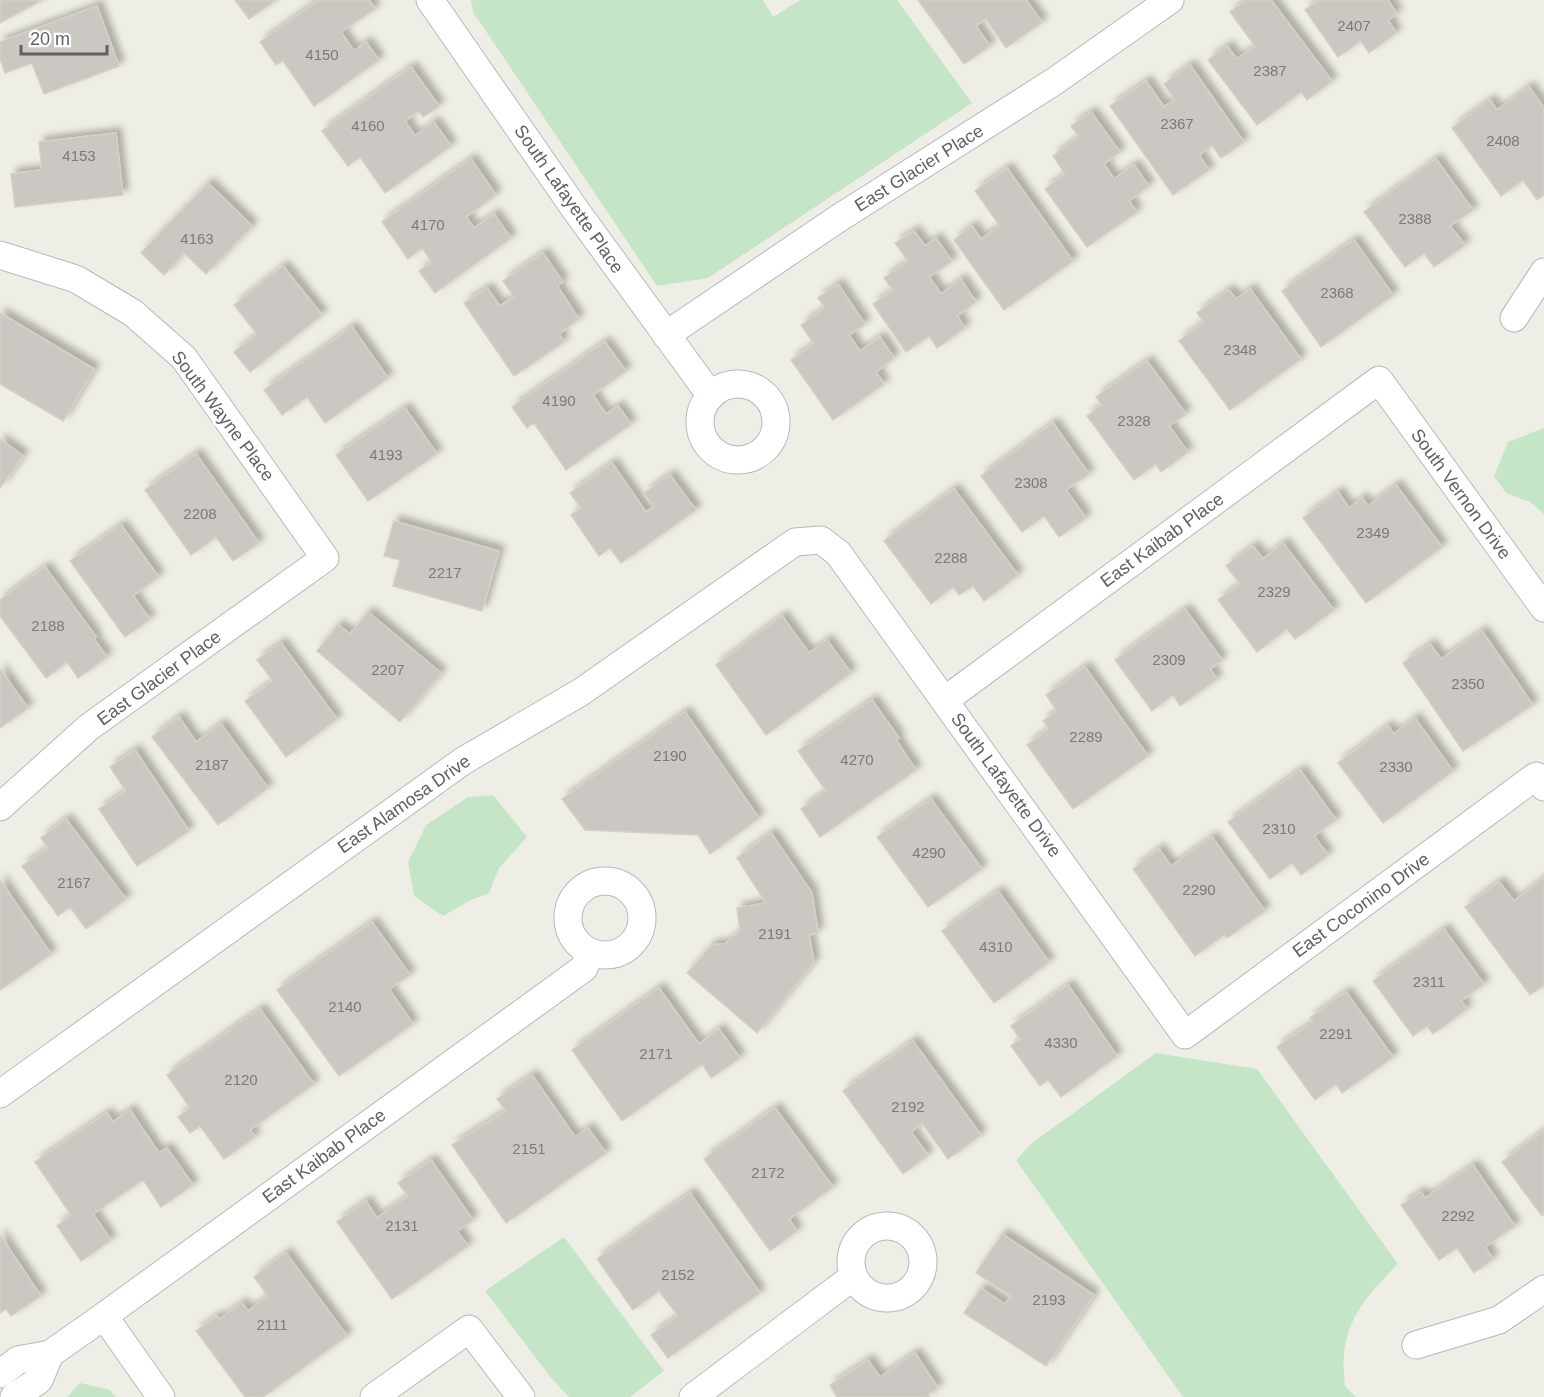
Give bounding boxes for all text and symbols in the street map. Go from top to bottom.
house number: 2407 [1337,17,1371,34]
scale bar [21,18,106,56]
text: 20 m [30,29,70,49]
house number: 4150 [305,46,339,63]
house number: 2387 [1253,62,1287,79]
house number: 2367 [1160,115,1194,132]
house number: 4160 [351,117,385,134]
street label: East Glacier Place [851,120,987,216]
street label: South Lafayette Place [510,121,628,277]
house number: 2408 [1486,132,1520,149]
house number: 4153 [62,147,96,164]
house number: 2388 [1398,210,1432,227]
house number: 4170 [411,216,445,233]
house number: 4163 [180,230,214,247]
house number: 2368 [1320,284,1354,301]
house number: 2348 [1223,341,1257,358]
street label: South Wayne Place [168,347,278,485]
house number: 4190 [542,392,576,409]
house number: 2328 [1117,412,1151,429]
street label: South Vernon Drive [1407,425,1515,563]
house number: 4193 [369,446,403,463]
house number: 2308 [1014,474,1048,491]
street label: East Kaibab Place [1097,489,1227,591]
house number: 2208 [183,505,217,522]
house number: 2349 [1356,524,1390,541]
house number: 2288 [934,549,968,566]
house number: 2217 [428,564,462,581]
house number: 2329 [1257,583,1291,600]
house number: 2188 [31,617,65,634]
street label: East Glacier Place [93,626,225,730]
house number: 2309 [1152,651,1186,668]
house number: 2207 [371,661,405,678]
house number: 2350 [1451,675,1485,692]
street label: South Lafayette Drive [947,709,1065,861]
house number: 2289 [1069,728,1103,745]
house number: 2190 [653,747,687,764]
street label: East Alamosa Drive [334,751,474,857]
house number: 4270 [840,751,874,768]
house number: 2187 [195,756,229,773]
house number: 2330 [1379,758,1413,775]
house number: 2310 [1262,820,1296,837]
house number: 4290 [912,844,946,861]
street label: East Coconino Drive [1289,849,1433,961]
house number: 2167 [57,874,91,891]
house number: 2290 [1182,881,1216,898]
house number: 2191 [758,925,792,942]
house number: 4310 [979,938,1013,955]
house number: 2311 [1413,973,1445,990]
house number: 2140 [328,998,362,1015]
house number: 2291 [1319,1025,1353,1042]
house number: 4330 [1044,1034,1078,1051]
house number: 2171 [639,1045,673,1062]
house number: 2120 [224,1071,258,1088]
house number: 2192 [891,1098,925,1115]
street label: East Kaibab Place [259,1105,389,1207]
house number: 2151 [512,1140,546,1157]
house number: 2172 [751,1164,785,1181]
house number: 2292 [1441,1207,1475,1224]
house number: 2131 [385,1217,419,1234]
house number: 2152 [661,1266,695,1283]
house number: 2193 [1032,1291,1066,1308]
house number: 2111 [256,1316,288,1333]

